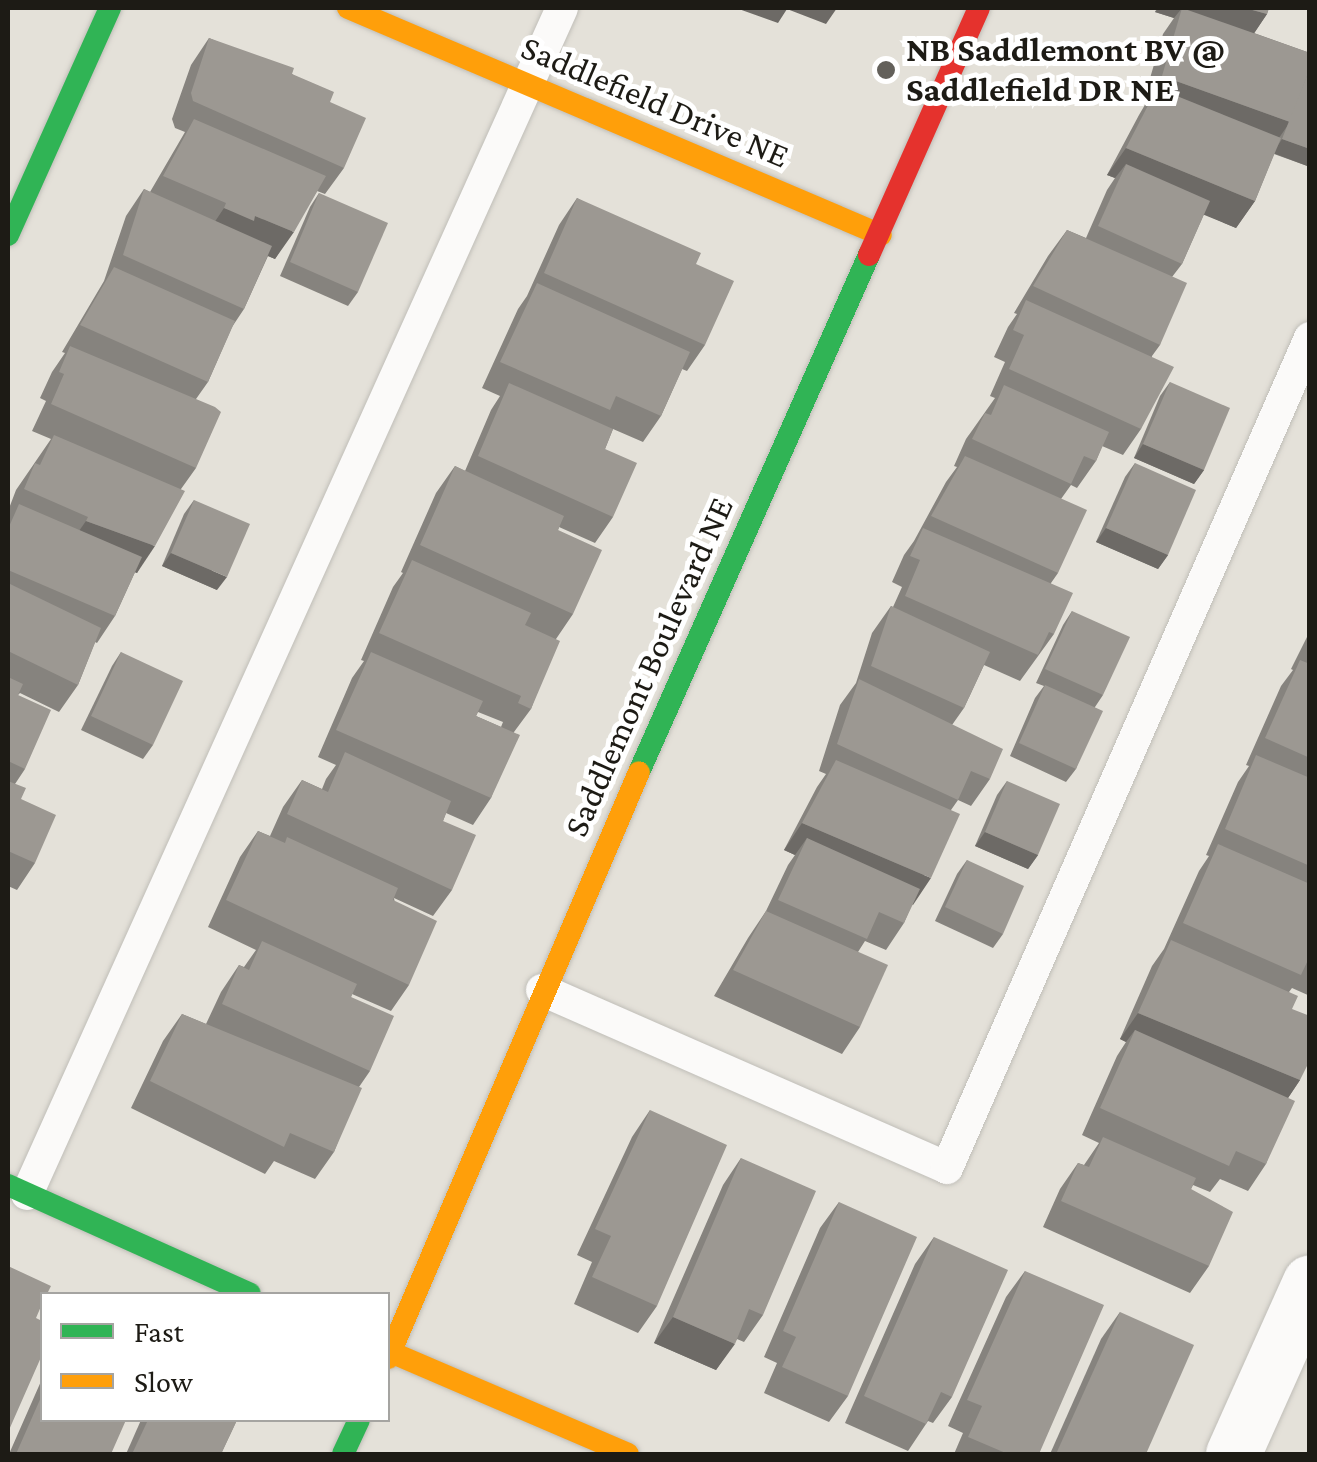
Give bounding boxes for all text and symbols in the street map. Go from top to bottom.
street label: Saddlefield Drive NE [515,27,795,177]
place label: NB Saddlemont BV @ Saddlefield DR NE [906,29,1225,111]
marker: NB Saddlemont BV @ Saddlefield DR NE [875,59,897,81]
street label: Saddlemont Boulevard NE [555,491,743,843]
legend [40,1292,390,1422]
text: Fast [134,1315,184,1348]
text: Slow [134,1365,193,1398]

